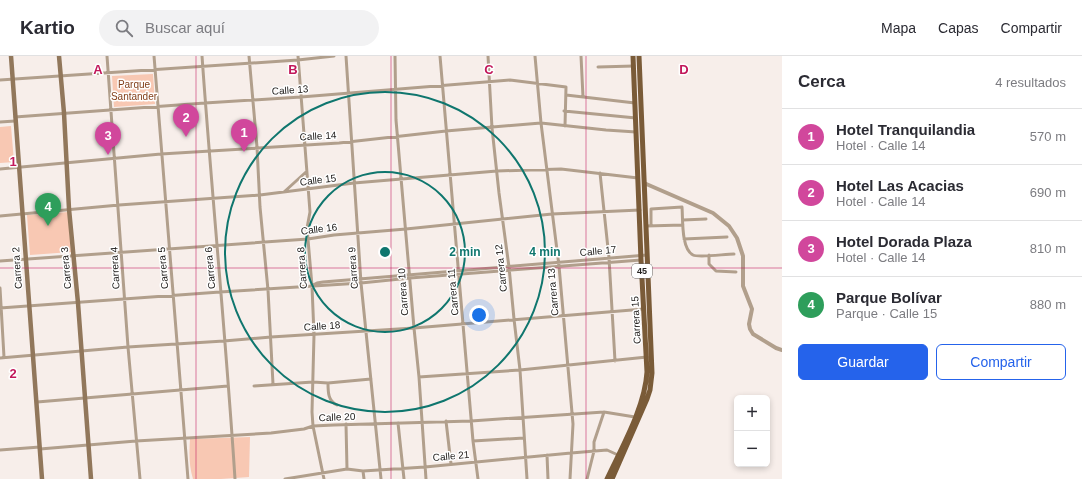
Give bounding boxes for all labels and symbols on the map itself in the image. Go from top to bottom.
text: A [93,62,103,77]
text: B [288,62,298,77]
text: C [484,62,494,77]
text: D [679,62,689,77]
park label: Parque Santander [111,79,158,102]
street label: Calle 13 [271,83,309,97]
pin: 2 [173,104,199,137]
pin: 1 [231,119,257,152]
pin: 3 [95,122,121,155]
street label: Calle 14 [299,130,337,142]
text: 1 [9,154,17,169]
street label: Calle 15 [299,172,337,188]
pin: 4 [35,193,61,226]
street label: Calle 16 [300,221,338,237]
street label: Carrera 12 [493,243,509,292]
street label: Calle 17 [579,244,617,258]
centre of rings [378,245,392,259]
text: 2 min [449,245,481,259]
text: 4 min [529,245,561,259]
street label: Carrera 2 [10,246,24,289]
street label: Carrera 3 [59,246,73,290]
street label: Carrera 4 [108,246,122,289]
street label: Carrera 5 [156,246,170,290]
street label: Carrera 6 [203,246,217,290]
street label: Carrera 8 [295,246,309,289]
street label: Carrera 9 [346,246,360,289]
road number: 45 [632,264,652,278]
street label: Carrera 10 [396,267,410,316]
street label: Carrera 13 [545,267,561,316]
street label: Carrera 11 [445,268,461,316]
street label: Carrera 15 [629,295,643,344]
your location [469,305,489,325]
street label: Calle 18 [303,319,341,333]
text: 2 [9,366,17,381]
street label: Calle 20 [318,411,356,423]
street label: Calle 21 [432,449,470,463]

